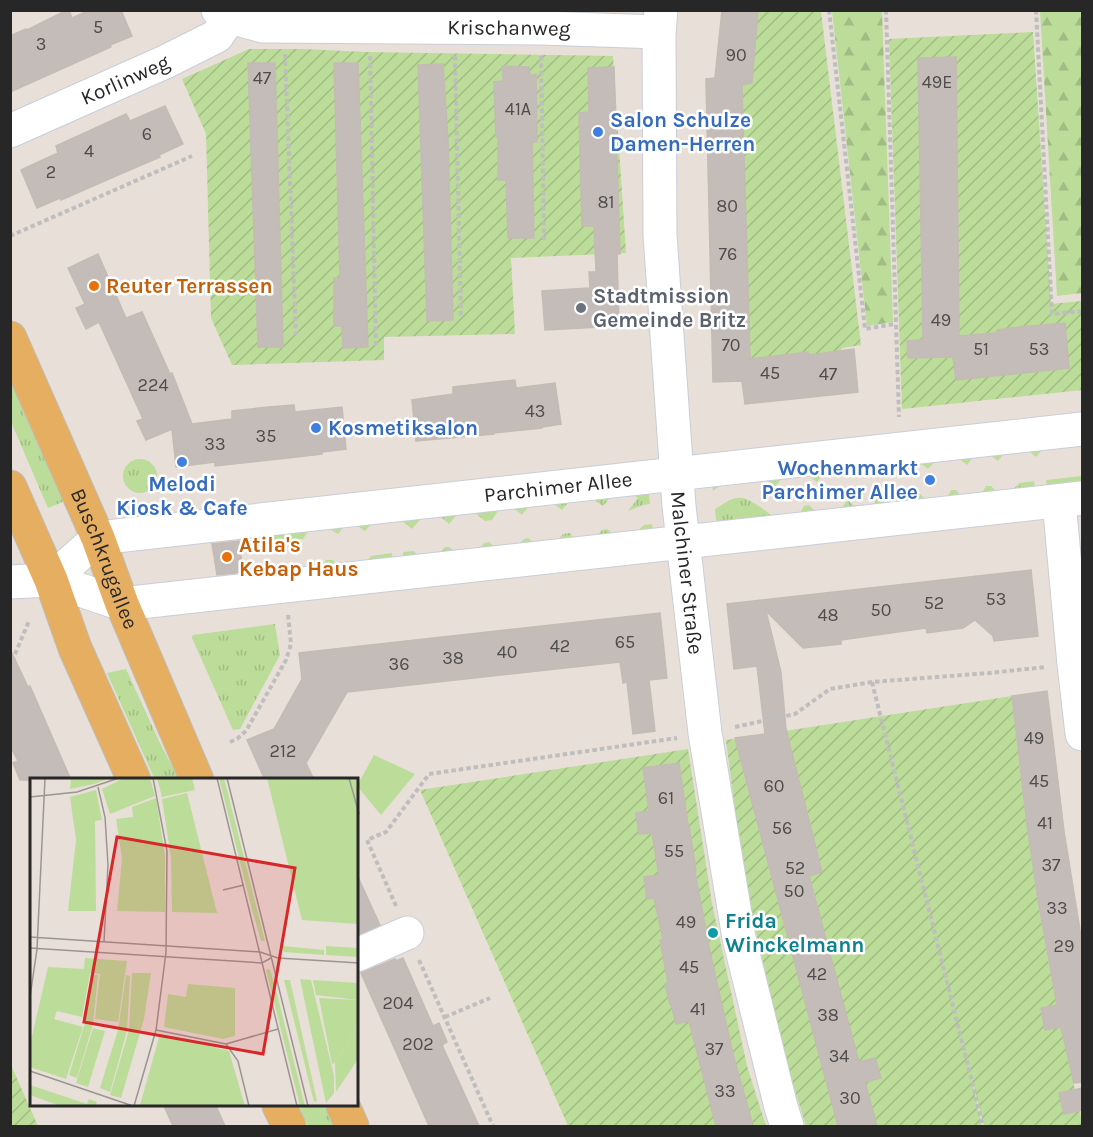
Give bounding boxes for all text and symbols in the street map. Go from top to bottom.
street label: Krischanweg [447,15,571,41]
house number: 5 [93,16,103,38]
house number: 3 [36,33,46,55]
house number: 90 [725,44,747,66]
street label: Korlinweg [77,50,173,110]
house number: 47 [253,67,272,89]
house number: 49E [922,71,952,93]
house number: 41A [505,98,531,120]
place label: Salon Schulze Damen-Herren [610,108,755,156]
house number: 6 [142,123,152,145]
marker: Salon Schulze Damen-Herren [591,125,605,139]
house number: 4 [84,140,94,162]
house number: 2 [46,161,56,183]
house number: 81 [597,191,615,213]
house number: 80 [716,195,738,217]
house number: 76 [719,243,737,265]
place label: Reuter Terrassen [106,274,272,298]
marker: Reuter Terrassen [87,279,101,293]
place label: Stadtmission Gemeinde Britz [593,284,746,332]
marker: Stadtmission Gemeinde Britz [574,301,588,315]
house number: 49 [931,309,951,331]
house number: 70 [721,334,741,356]
house number: 51 [973,338,989,360]
house number: 53 [1029,338,1049,360]
house number: 45 [760,362,780,384]
house number: 47 [819,363,838,385]
house number: 224 [138,374,168,396]
house number: 43 [525,400,545,422]
place label: Kosmetiksalon [328,416,478,440]
marker: Kosmetiksalon [309,421,323,435]
house number: 35 [256,425,276,447]
house number: 33 [204,433,226,455]
marker: Melodi Kiosk & Cafe [175,455,189,469]
place label: Wochenmarkt Parchimer Allee [761,456,918,504]
street label: Parchimer Allee [483,467,634,507]
place label: Melodi Kiosk & Cafe [116,472,248,520]
marker: Wochenmarkt Parchimer Allee [923,473,937,487]
street label: Buschkrugallee [66,485,143,633]
street label: Malchiner Straße [666,490,708,656]
place label: Atila's Kebap Haus [239,533,359,581]
marker: Atila's Kebap Haus [220,550,234,564]
house number: 53 [986,588,1006,610]
house number: 52 [924,592,944,614]
house number: 50 [871,599,891,621]
house number: 48 [817,604,839,626]
house number: 65 [615,631,635,653]
house number: 42 [550,635,570,657]
house number: 40 [497,641,517,663]
house number: 38 [442,647,464,669]
house number: 36 [389,653,409,675]
house number: 49 [1024,727,1044,749]
house number: 212 [270,740,296,762]
house number: 45 [1029,770,1049,792]
house number: 60 [764,775,785,797]
inset map [30,778,358,1107]
house number: 61 [658,787,674,809]
house number: 41 [1037,812,1053,834]
house number: 56 [772,817,792,839]
house number: 55 [664,840,684,862]
house number: 37 [1041,854,1061,876]
house number: 52 [785,857,805,879]
house number: 50 [784,880,804,902]
house number: 33 [1046,897,1068,919]
place label: Frida Winckelmann [725,909,864,957]
house number: 49 [676,911,696,933]
marker: Frida Winckelmann [706,926,720,940]
house number: 29 [1054,935,1074,957]
house number: 45 [679,956,699,978]
house number: 42 [807,963,827,985]
house number: 204 [382,992,414,1014]
house number: 41 [690,998,706,1020]
house number: 38 [817,1004,839,1026]
house number: 202 [402,1033,434,1055]
house number: 37 [704,1038,724,1060]
house number: 34 [829,1045,849,1067]
house number: 33 [714,1080,736,1102]
house number: 30 [839,1087,861,1109]

